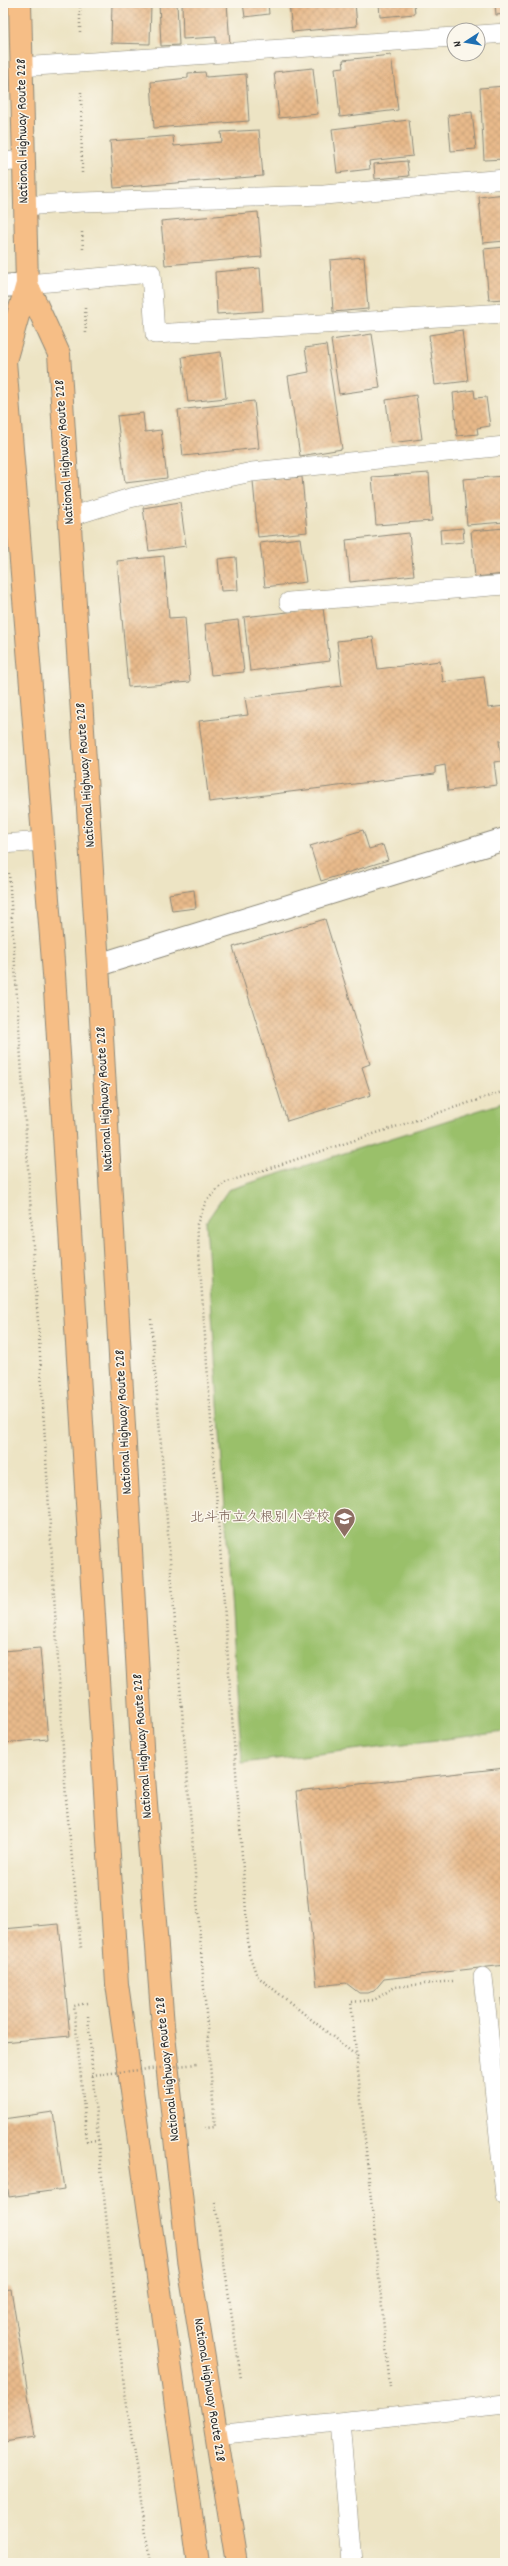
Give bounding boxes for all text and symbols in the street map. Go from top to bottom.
north arrow [446,22,486,62]
text: N [450,39,467,48]
street label: National Highway Route 228 [12,58,34,204]
street label: National Highway Route 228 [50,378,80,525]
street label: National Highway Route 228 [71,701,101,848]
street label: National Highway Route 228 [91,1026,119,1172]
street label: National Highway Route 228 [110,1349,138,1495]
school or university icon: 北斗市立久根別小学校 [332,1505,358,1538]
place label: 北斗市立久根別小学校 [190,1508,330,1528]
street label: National Highway Route 228 [128,1672,158,1819]
street label: National Highway Route 228 [150,1995,186,2142]
street label: National Highway Route 228 [188,2317,230,2464]

